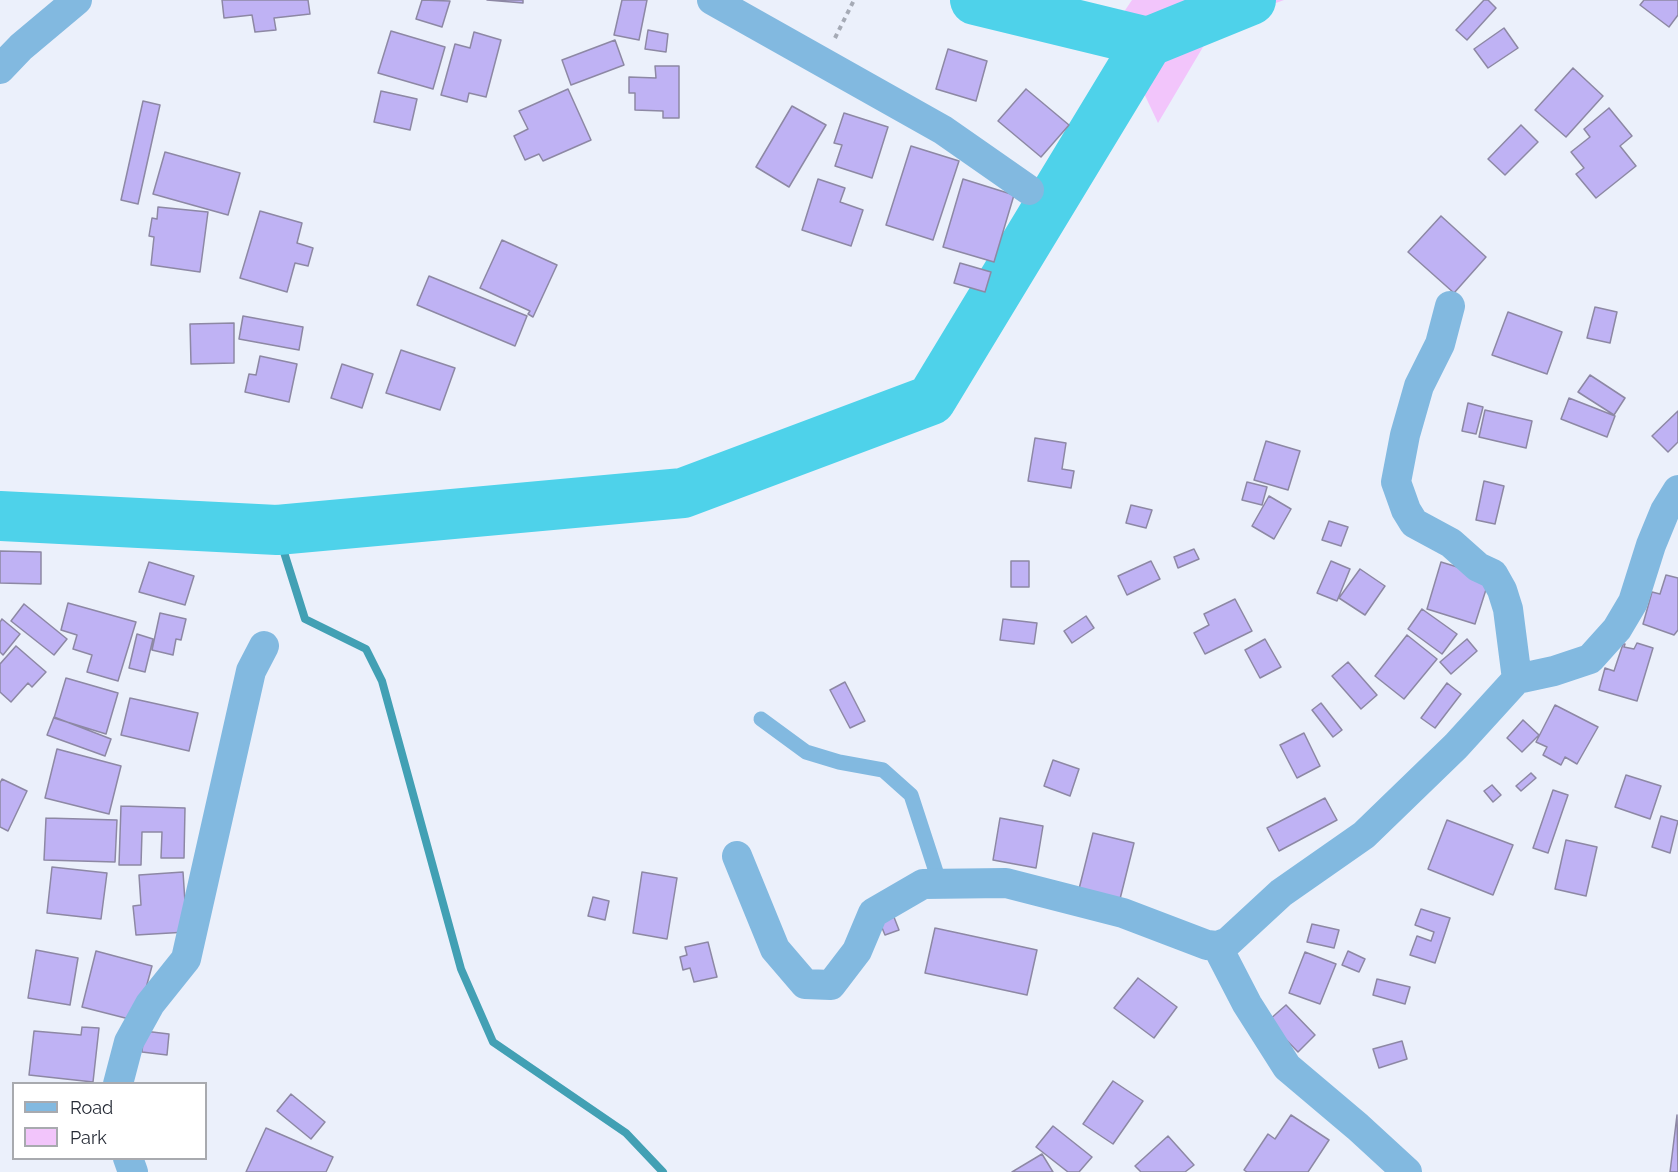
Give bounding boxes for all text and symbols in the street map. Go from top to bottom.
legend [12,1082,207,1160]
text: Road [70,1097,113,1118]
text: Park [70,1127,107,1148]

